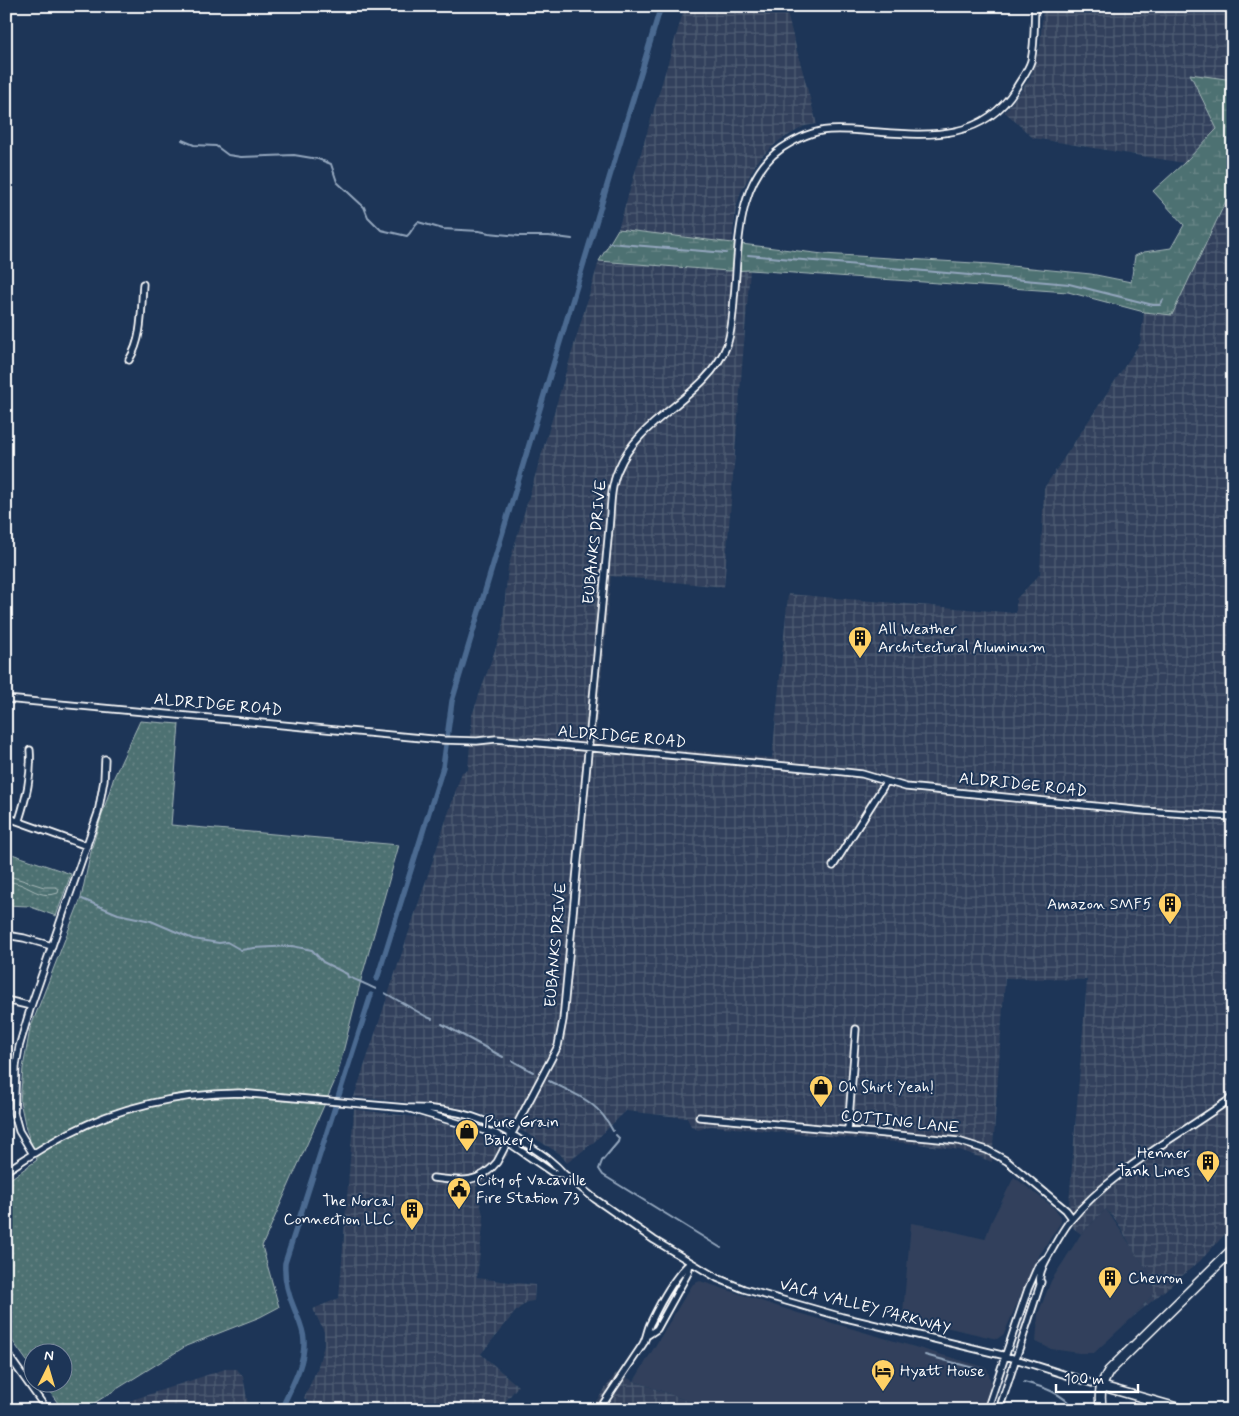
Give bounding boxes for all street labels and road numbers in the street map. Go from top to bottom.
street label: EUBANKS DRIVE [578,479,612,605]
street label: ALDRIDGE ROAD [153,689,283,721]
street label: ALDRIDGE ROAD [557,721,687,753]
street label: ALDRIDGE ROAD [958,768,1088,802]
street label: EUBANKS DRIVE [540,882,572,1008]
street label: COTTING LANE [840,1105,960,1139]
street label: VACA VALLEY PARKWAY [777,1274,953,1340]

